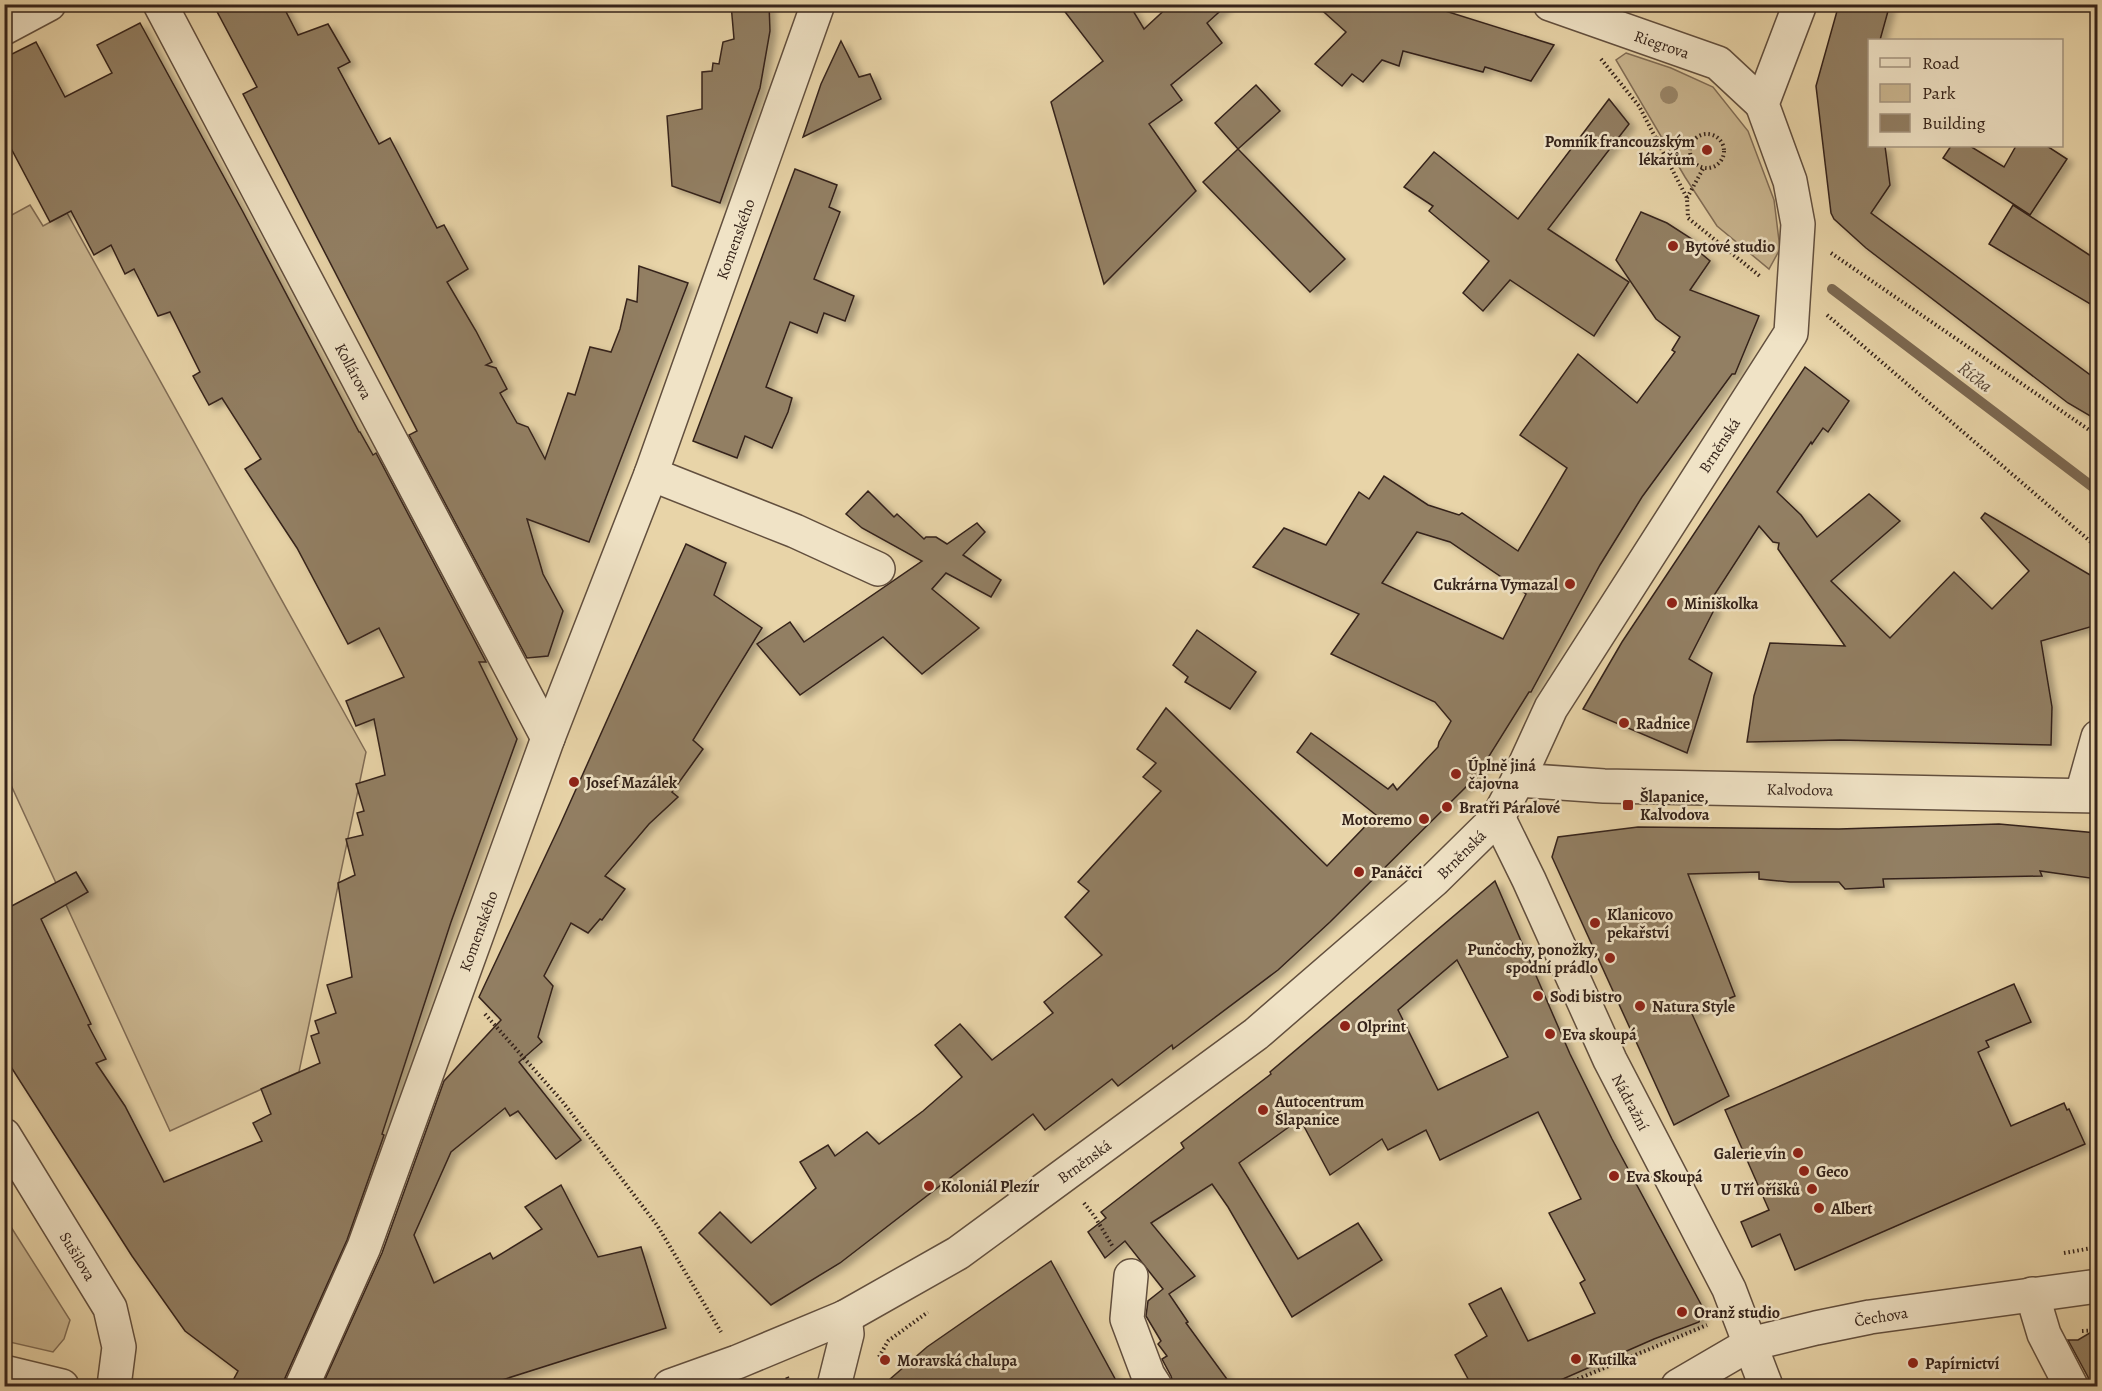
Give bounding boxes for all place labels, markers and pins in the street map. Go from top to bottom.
place label: Pomník francouzským lékařům [1545,131,1696,171]
marker: Pomník francouzským lékařům [1700,143,1714,157]
place label: Bytové studio [1685,236,1775,258]
marker: Bytové studio [1666,239,1680,253]
place label: Cukrárna Vymazal [1434,574,1559,596]
marker: Cukrárna Vymazal [1563,577,1577,591]
place label: Miniškolka [1684,593,1759,615]
marker: Miniškolka [1665,596,1679,610]
place label: Radnice [1636,713,1690,735]
marker: Radnice [1617,716,1631,730]
place label: Úplně jiná čajovna [1468,755,1536,795]
marker: Úplně jiná čajovna [1449,767,1463,781]
place label: Josef Mazálek [586,772,678,794]
marker: Josef Mazálek [567,775,581,789]
place label: Šlapanice, Kalvodova [1640,786,1710,826]
place label: Bratři Páralové [1459,797,1560,819]
marker: Šlapanice, Kalvodova [1621,798,1635,812]
marker: Bratři Páralové [1440,800,1454,814]
place label: Motoremo [1341,809,1412,831]
marker: Motoremo [1417,812,1431,826]
place label: Panáčci [1371,862,1423,884]
marker: Panáčci [1352,865,1366,879]
place label: Klanicovo pekařství [1607,904,1673,944]
marker: Klanicovo pekařství [1588,916,1602,930]
place label: Punčochy, ponožky, spodní prádlo [1467,939,1598,979]
marker: Punčochy, ponožky, spodní prádlo [1603,951,1617,965]
place label: Sodi bistro [1550,986,1622,1008]
marker: Sodi bistro [1531,989,1545,1003]
place label: Natura Style [1652,996,1735,1018]
marker: Natura Style [1633,999,1647,1013]
place label: Olprint [1357,1016,1407,1038]
marker: Olprint [1338,1019,1352,1033]
place label: Eva skoupá [1562,1024,1637,1046]
marker: Eva skoupá [1543,1027,1557,1041]
place label: Autocentrum Šlapanice [1274,1091,1365,1131]
marker: Autocentrum Šlapanice [1256,1103,1270,1117]
place label: Galerie vín [1714,1143,1786,1165]
marker: Galerie vín [1791,1146,1805,1160]
place label: Geco [1816,1161,1849,1183]
marker: Geco [1797,1164,1811,1178]
place label: Eva Skoupá [1626,1166,1703,1188]
marker: Eva Skoupá [1607,1169,1621,1183]
place label: Koloniál Plezír [941,1176,1040,1198]
marker: Koloniál Plezír [922,1179,936,1193]
place label: U Tří oříšků [1721,1179,1800,1201]
marker: U Tří oříšků [1805,1182,1819,1196]
place label: Albert [1830,1198,1873,1220]
marker: Albert [1812,1201,1826,1215]
place label: Oranž studio [1694,1302,1780,1324]
marker: Oranž studio [1675,1305,1689,1319]
place label: Kutilka [1588,1349,1637,1371]
place label: Moravská chalupa [897,1350,1018,1372]
marker: Kutilka [1569,1352,1583,1366]
marker: Moravská chalupa [878,1353,892,1367]
place label: Papírnictví [1925,1353,2000,1375]
marker: Papírnictví [1906,1356,1920,1370]

